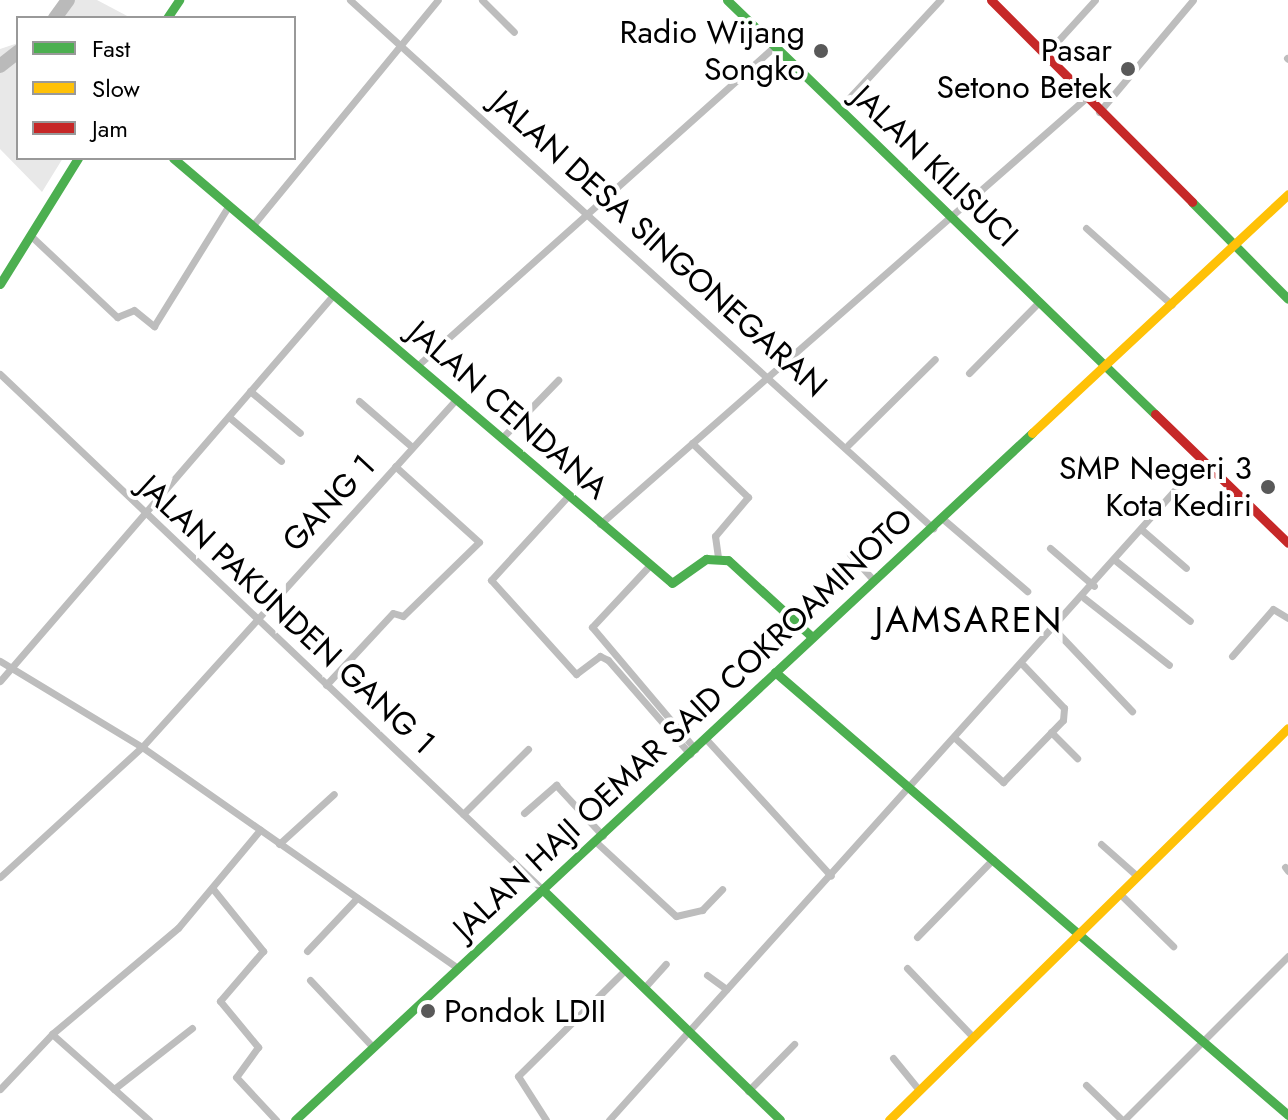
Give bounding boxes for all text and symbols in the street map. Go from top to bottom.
place label: Radio Wijang Songko [620,14,805,89]
legend [16,16,296,160]
text: Fast [92,31,130,66]
place label: Pasar Setono Betek [936,32,1112,107]
marker: Radio Wijang Songko [812,42,830,60]
marker: Pasar Setono Betek [1119,60,1137,78]
text: Slow [92,71,140,106]
street label: JALAN KILISUCI [844,77,1026,255]
street label: JALAN DESA SINGONEGARAN [483,83,835,405]
text: Jam [92,111,128,146]
street label: JALAN CENDANA [400,313,616,507]
street label: GANG 1 [275,447,383,559]
place label: SMP Negeri 3 Kota Kediri [1059,450,1252,525]
street label: JALAN PAKUNDEN GANG 1 [131,468,443,762]
marker: SMP Negeri 3 Kota Kediri [1259,478,1277,496]
street label: JALAN HAJI OEMAR SAID COKROAMINOTO [445,501,921,947]
district label: JAMSAREN [875,598,1063,642]
place label: Pondok LDII [444,992,606,1030]
marker: Pondok LDII [419,1002,437,1020]

